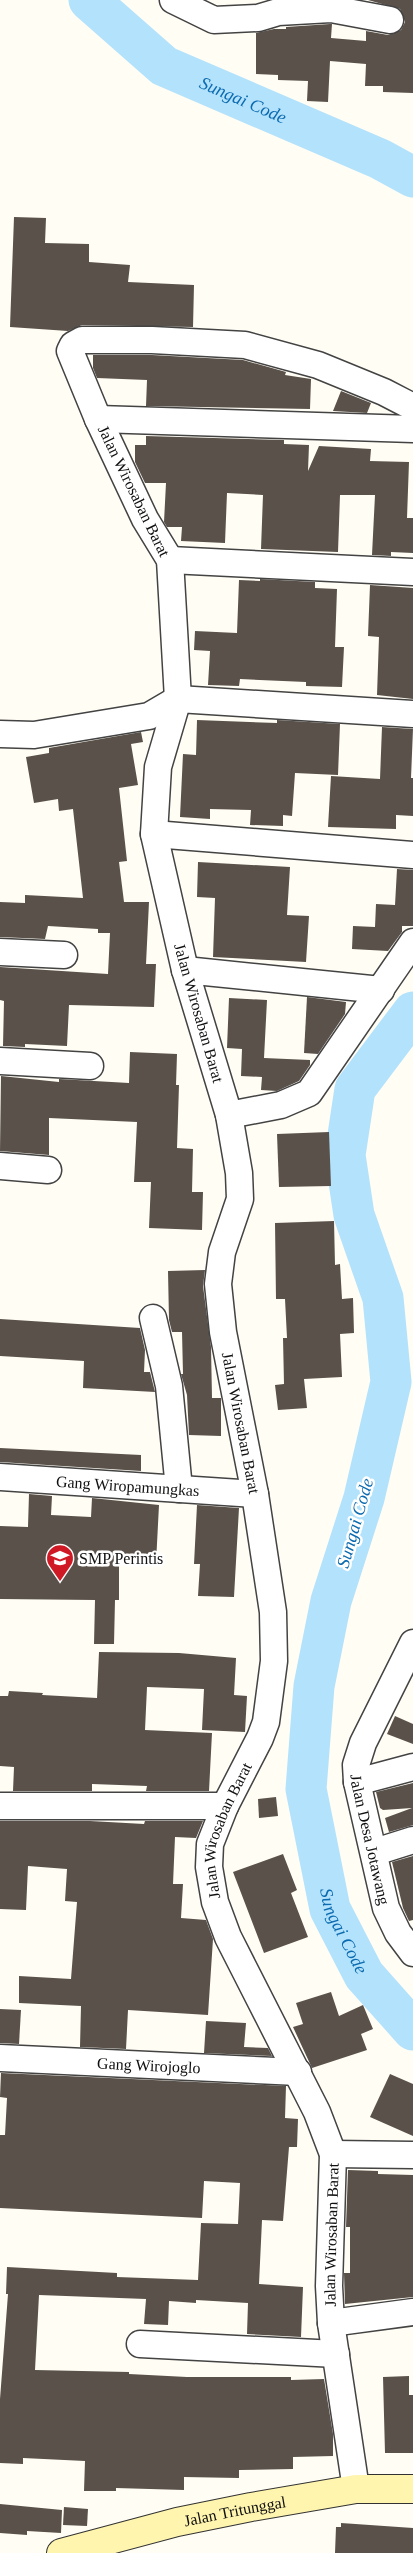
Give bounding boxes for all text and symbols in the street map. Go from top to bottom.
water label: Sungai Code [197,73,290,128]
street label: Jalan Wirosaban Barat [95,423,173,560]
street label: Jalan Wirosaban Barat [171,941,227,1085]
street label: Jalan Wirosaban Barat [219,1351,263,1496]
street label: Gang Wiropamungkas [56,1472,200,1499]
water label: Sungai Code [333,1476,377,1570]
school or university icon: SMP Perintis [45,1543,75,1582]
place label: SMP Perintis [79,1550,163,1567]
street label: Jalan Wirosaban Barat [200,1759,255,1900]
street label: Jalan Desa Jotawang [348,1774,393,1907]
water label: Sungai Code [316,1886,372,1977]
street label: Gang Wirojoglo [97,2054,201,2076]
street label: Jalan Wirosaban Barat [320,2162,341,2307]
street label: Jalan Tritunggal [182,2493,288,2529]

